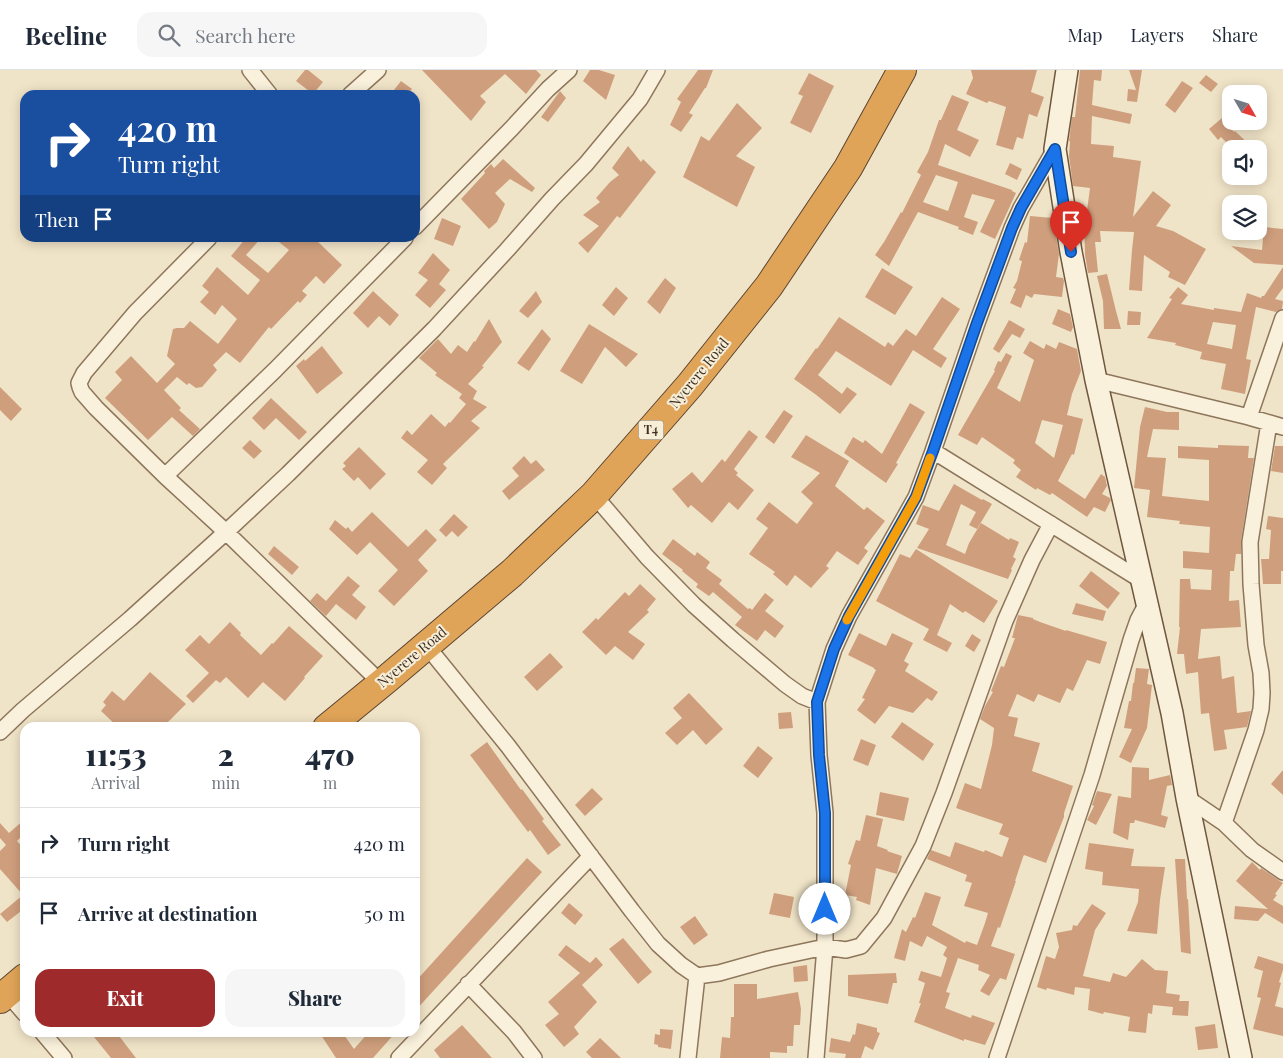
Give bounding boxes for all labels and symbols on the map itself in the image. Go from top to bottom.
north arrow [1222,85,1268,130]
pin [1050,201,1092,252]
street label: Nyerere Road [664,334,733,412]
road number: T4 [638,420,664,440]
street label: Nyerere Road [373,622,450,691]
position arrow [798,882,850,934]

